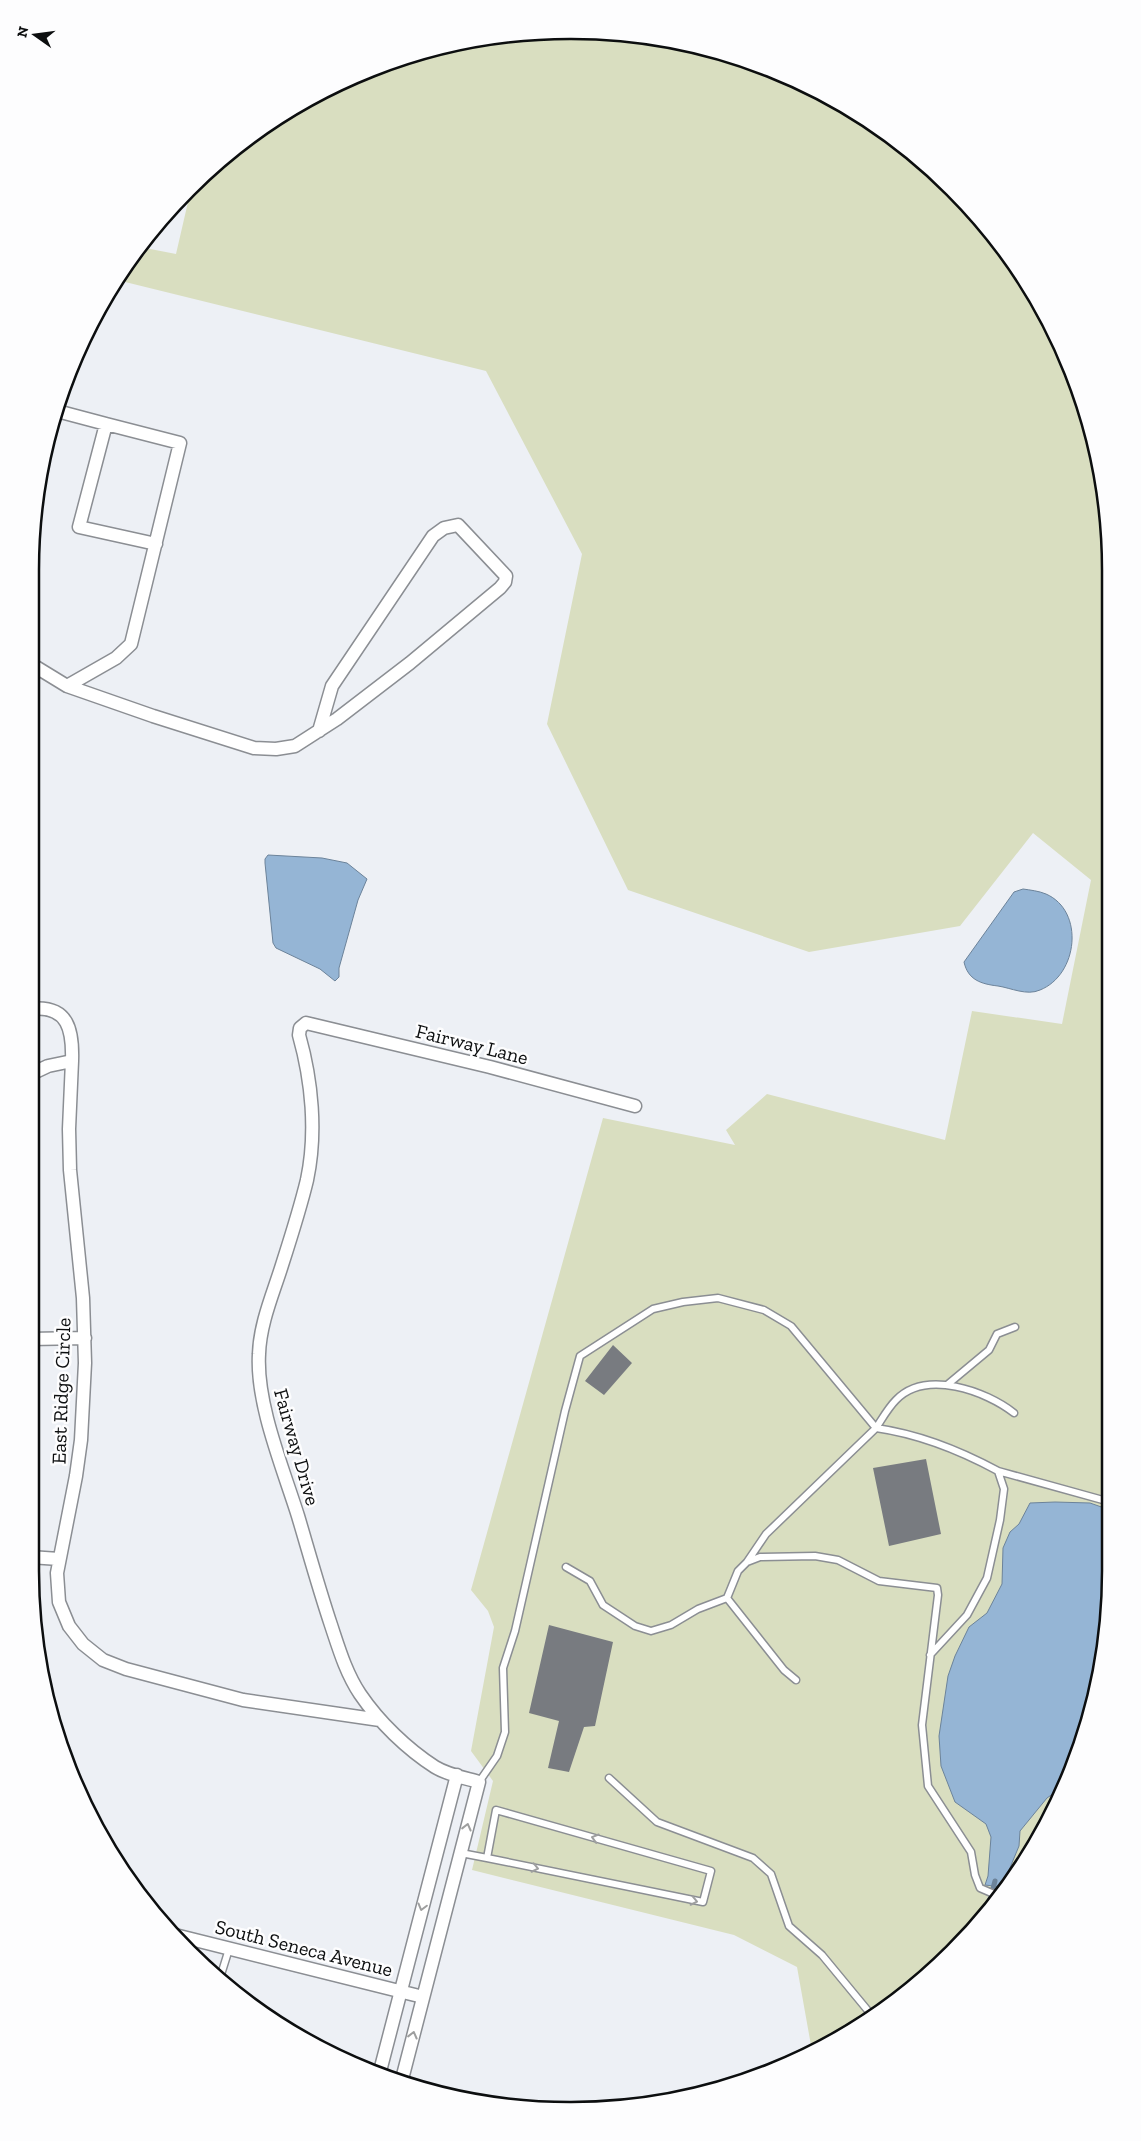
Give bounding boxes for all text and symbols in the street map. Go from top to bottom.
north arrow [10,10,60,60]
text: N [13,24,32,39]
street label: Fairway Lane [413,1018,531,1070]
street label: East Ridge Circle [46,1317,76,1465]
street label: Fairway Drive [269,1386,325,1508]
one-way arrow [461,1823,472,1832]
one-way arrow [592,1833,600,1843]
one-way arrow [530,1862,539,1873]
one-way arrow [690,1895,698,1905]
one-way arrow [418,1903,428,1911]
street label: South Seneca Avenue [213,1914,395,1982]
one-way arrow [408,2032,418,2040]

